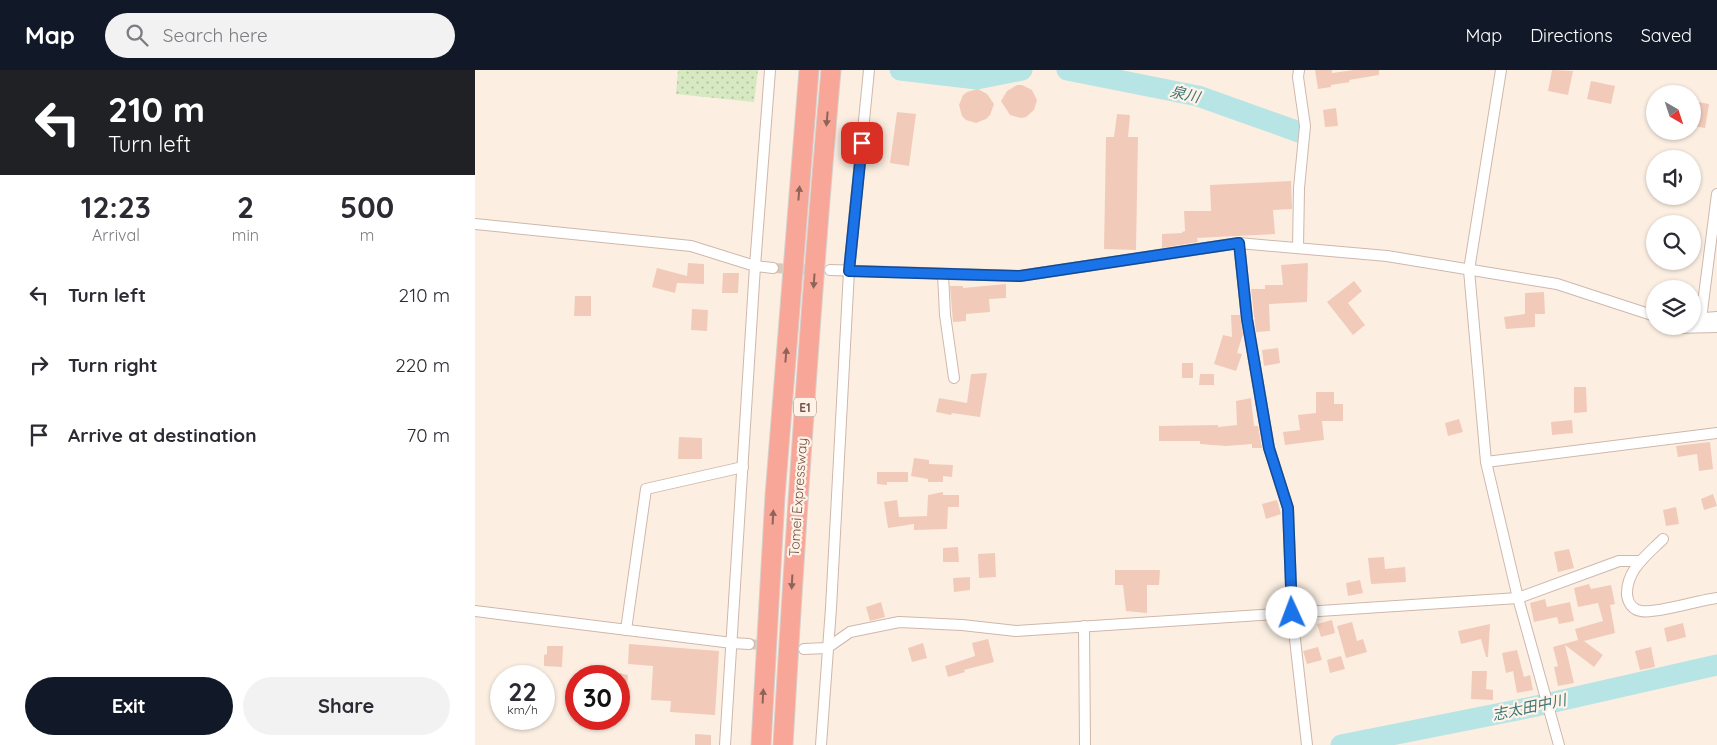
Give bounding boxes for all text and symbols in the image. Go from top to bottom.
search box [105,13,455,58]
text: Map [25,20,75,50]
icon: search [123,21,151,49]
text: Search here [163,23,268,47]
text: Map [1465,24,1502,47]
text: Directions [1530,24,1613,47]
text: Saved [1641,24,1692,47]
water label: 泉川 [1168,81,1204,107]
north arrow [1646,85,1701,140]
map controls [1646,85,1701,335]
text: 210 m [108,87,205,131]
icon: left [25,90,90,155]
one-way arrow [823,111,831,127]
pin [841,122,883,164]
icon: arrive [848,129,876,157]
text: Turn left [108,130,191,158]
button: sound [1646,150,1701,205]
one-way arrow [795,184,803,200]
text: 12:23 [81,188,151,226]
text: 2 [237,188,254,226]
text: 500 [340,188,394,226]
button: search [1646,215,1701,270]
text: Arrival [92,225,140,245]
text: min [232,225,259,245]
text: m [360,225,374,245]
one-way arrow [809,273,817,289]
button: layers [1646,280,1701,335]
icon: left [25,281,53,309]
text: Turn left [68,283,146,307]
text: 210 m [399,283,450,307]
one-way arrow [782,346,790,362]
icon: right [25,351,53,379]
text: Turn right [68,353,157,377]
text: 220 m [395,353,450,377]
road number: E1 [794,398,816,417]
icon: arrive [25,421,53,449]
text: Arrive at destination [68,423,257,447]
text: 70 m [406,423,450,447]
street label: Tomei Expressway [785,437,811,557]
one-way arrow [770,508,778,524]
one-way arrow [788,575,796,591]
position arrow [1265,586,1317,638]
speed limit sign: 30 [565,665,630,730]
text: 22 [508,676,537,707]
button: Exit [25,677,233,735]
button: Share [243,677,450,735]
one-way arrow [760,688,768,704]
water label: 志太田中川 [1490,689,1570,724]
text: km/h [507,702,538,717]

